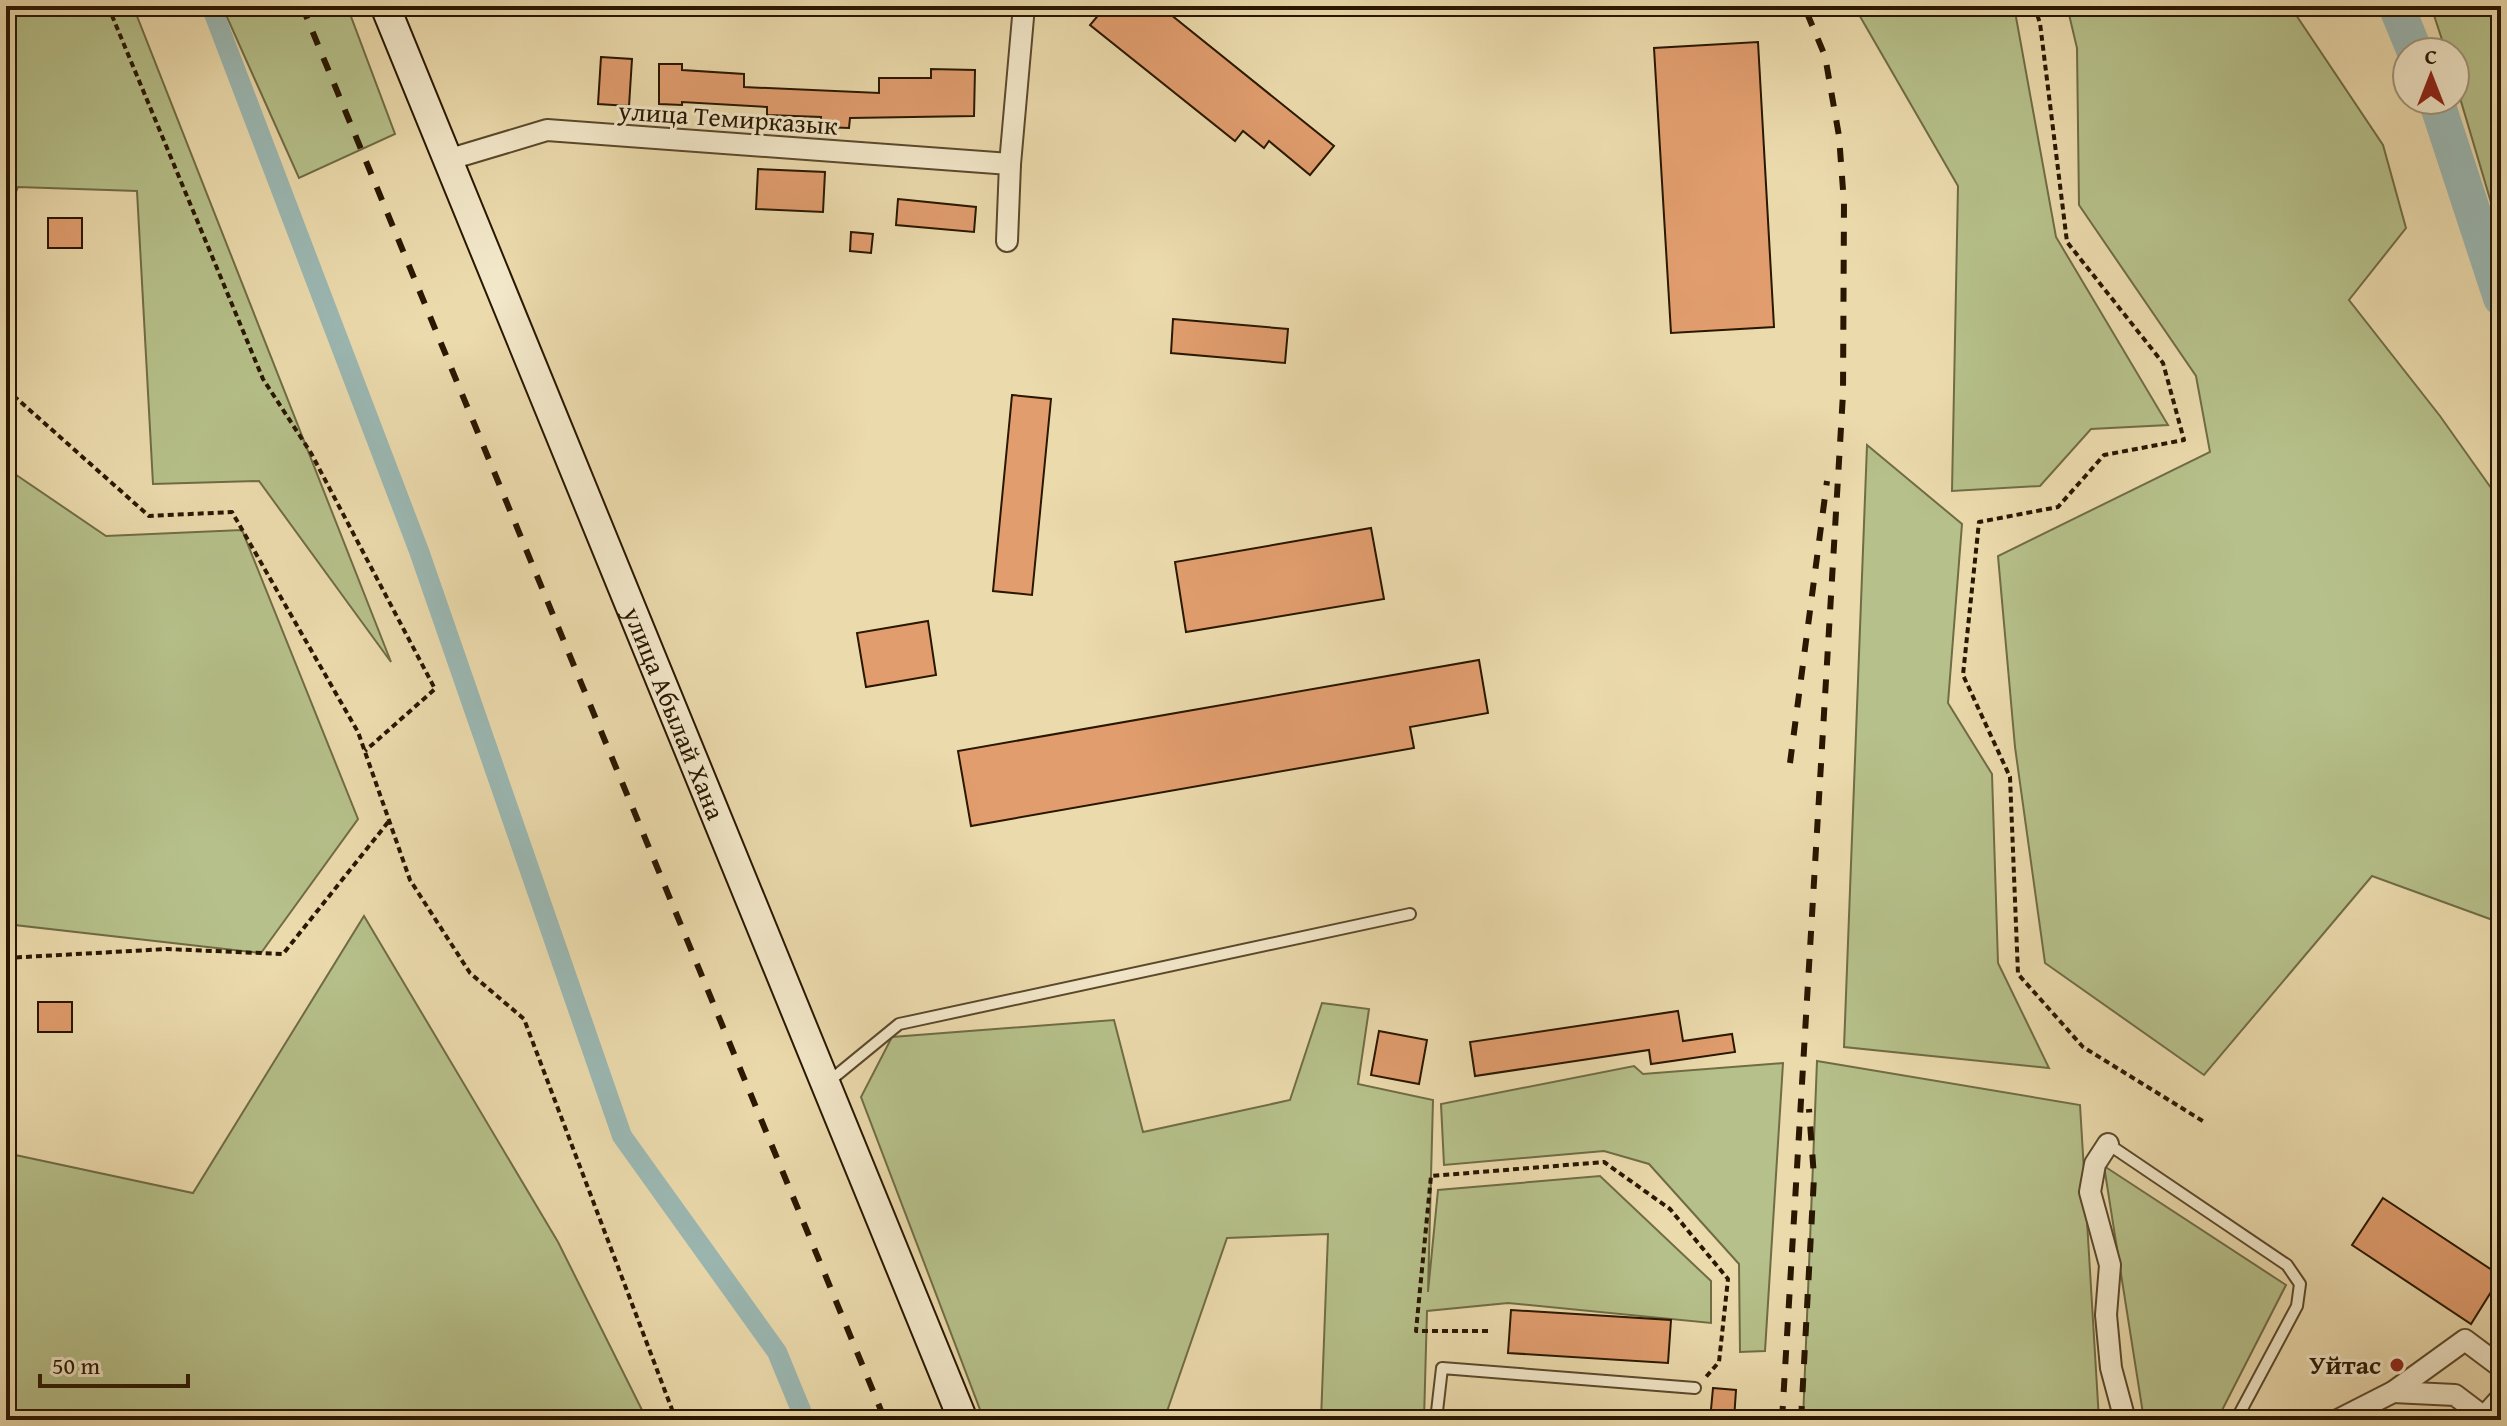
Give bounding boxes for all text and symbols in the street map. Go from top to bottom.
north arrow [2391,36,2471,116]
text: С [2425,40,2437,72]
street label: улица Темирказык [616,90,839,145]
street label: улица Абылай Хана [613,600,736,826]
scale bar [40,1338,188,1388]
place label: Уйтас [2309,1345,2381,1384]
text: 50 m [52,1348,100,1383]
marker: Уйтас [2388,1356,2406,1374]

